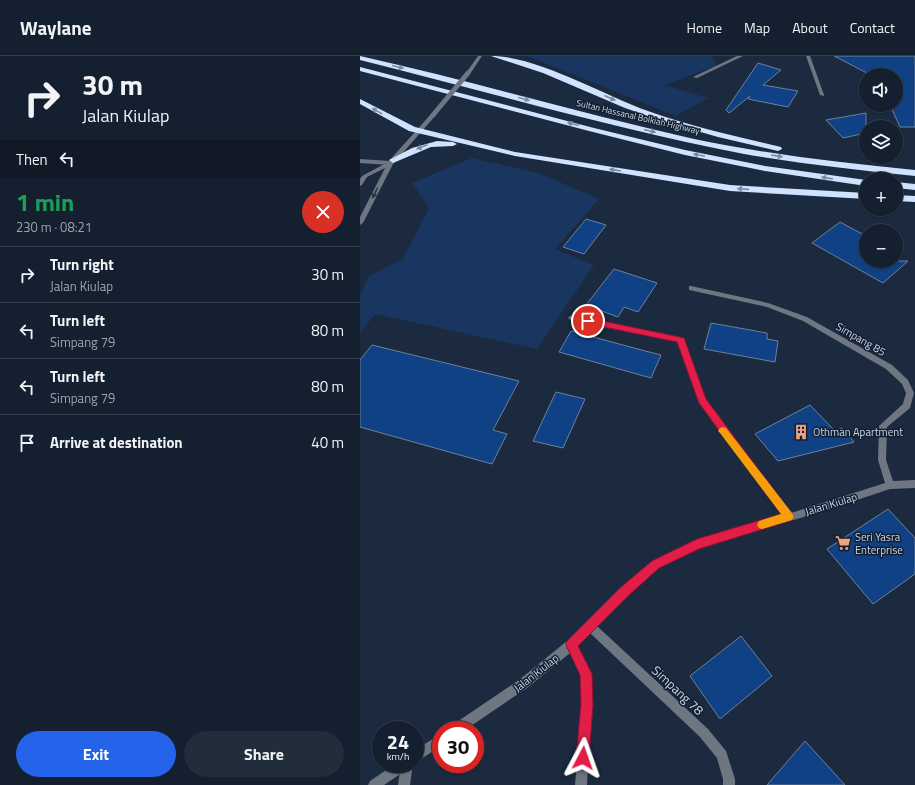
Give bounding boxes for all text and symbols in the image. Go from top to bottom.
text: Waylane [20,13,92,42]
text: Home [687,17,722,38]
text: Map [744,17,770,38]
text: About [792,17,828,38]
text: Contact [850,17,895,38]
text: 30 m [82,63,143,106]
one-way arrow [392,64,404,70]
map controls [859,68,903,268]
button: sound [859,68,903,112]
icon: right [16,72,68,124]
one-way arrow [604,95,616,101]
one-way arrow [518,96,530,102]
street label: Sultan Hassanal Bolkiah Highway [575,96,702,137]
text: Jalan Kiulap [82,102,169,129]
one-way arrow [372,107,383,114]
button: layers [859,120,903,164]
one-way arrow [567,121,579,127]
one-way arrow [644,128,656,134]
one-way arrow [416,145,428,151]
text: Then [16,148,48,171]
icon: left [56,148,78,170]
one-way arrow [693,151,706,157]
one-way arrow [771,153,783,159]
one-way arrow [608,167,621,173]
button: + [859,172,903,216]
one-way arrow [821,175,833,181]
text: 1 min [16,184,74,220]
one-way arrow [737,185,749,192]
one-way arrow [372,187,378,199]
button: close [302,191,344,233]
text: 230 m · 08:21 [16,217,92,237]
button: − [859,224,903,268]
text: Turn right [50,253,114,276]
text: 30 m [311,263,344,286]
icon: right [16,264,38,286]
text: Jalan Kiulap [50,276,113,296]
pin [571,304,605,338]
text: Turn left [50,309,105,332]
icon: arrive [577,310,599,332]
street label: Simpang 85 [833,318,889,360]
text: 80 m [311,319,344,342]
icon: left [16,320,38,342]
text: Simpang 79 [50,332,115,352]
text: Turn left [50,365,105,388]
text: 80 m [311,375,344,398]
icon: left [16,376,38,398]
text: Simpang 79 [50,388,115,408]
building icon: Othman Apartment [792,423,810,441]
place label: Othman Apartment [813,424,903,440]
text: Arrive at destination [50,431,183,454]
text: 40 m [311,431,344,454]
icon: arrive [16,432,38,454]
street label: Jalan Kiulap [803,488,859,519]
place label: Seri Yasra Enterprise [855,529,903,558]
supermarket icon: Seri Yasra Enterprise [834,534,852,552]
street label: Jalan Kiulap [510,650,562,696]
street label: Simpang 78 [647,660,709,720]
speed limit sign: 30 [432,721,484,773]
text: 24 [387,726,409,757]
button: Exit [16,731,176,777]
button: Share [184,731,344,777]
position arrow [562,737,604,779]
text: km/h [387,749,409,764]

